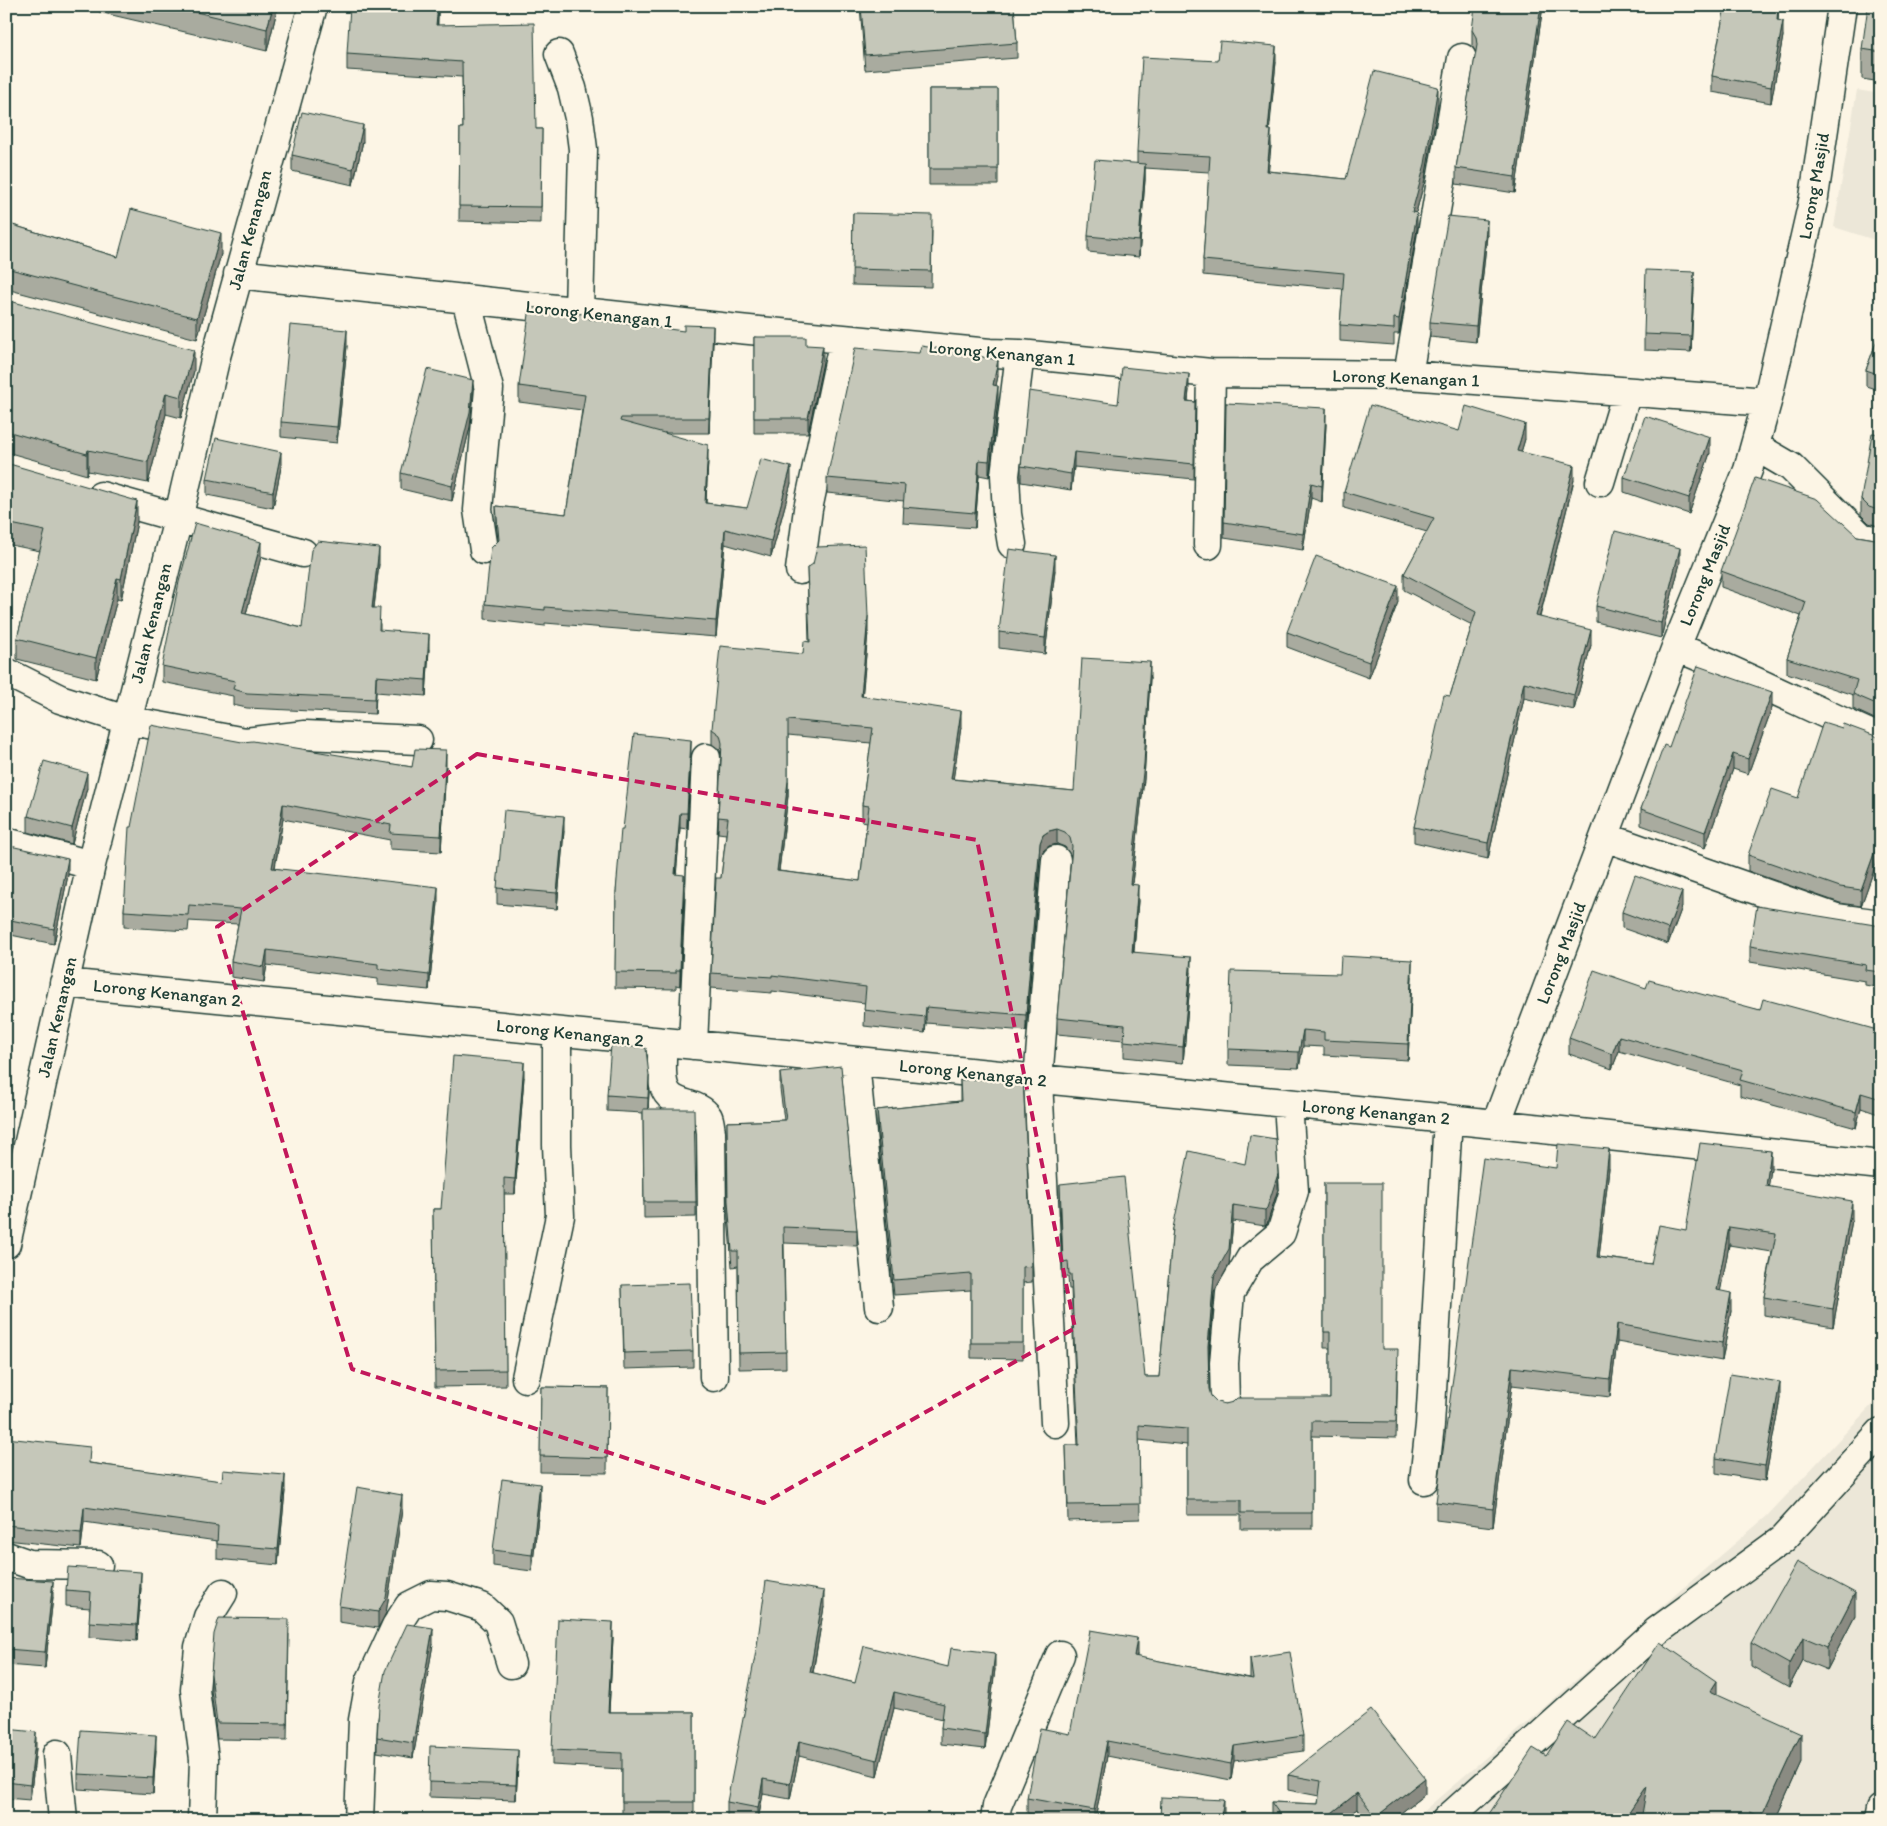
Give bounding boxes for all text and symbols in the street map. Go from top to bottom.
street label: Lorong Masjid [1794,131,1834,241]
street label: Jalan Kenangan [223,168,277,292]
street label: Lorong Kenangan 1 [525,295,673,333]
street label: Lorong Kenangan 1 [928,336,1076,370]
street label: Lorong Kenangan 1 [1332,364,1480,392]
street label: Lorong Masjid [1675,521,1735,629]
street label: Jalan Kenangan [125,561,177,685]
street label: Lorong Masjid [1531,899,1591,1007]
street label: Jalan Kenangan [32,954,82,1080]
street label: Lorong Kenangan 2 [92,974,243,1012]
street label: Lorong Kenangan 2 [495,1014,646,1052]
street label: Lorong Kenangan 2 [898,1054,1049,1092]
street label: Lorong Kenangan 2 [1301,1095,1451,1129]

